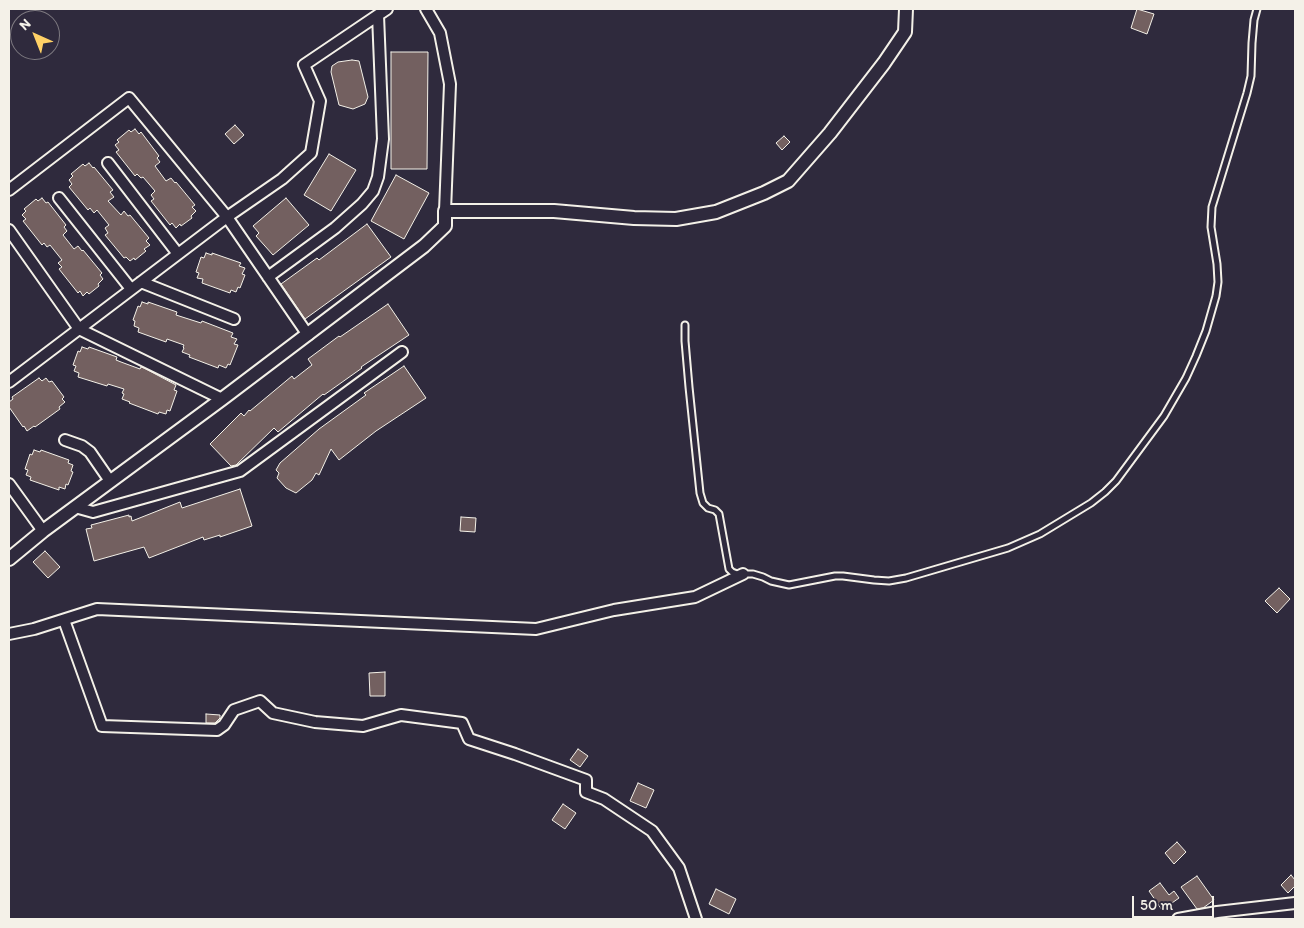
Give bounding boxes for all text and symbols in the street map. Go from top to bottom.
north arrow [10,10,60,60]
text: N [16,15,34,34]
scale bar [1134,886,1216,918]
text: 50 m [1140,896,1173,914]

